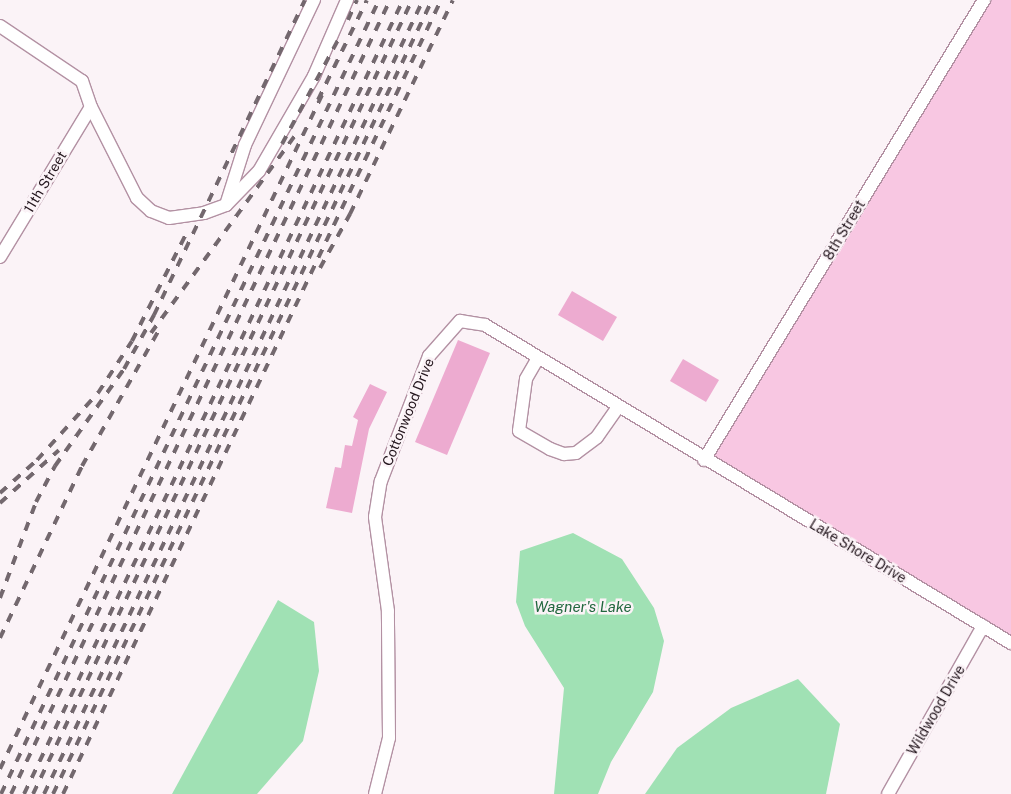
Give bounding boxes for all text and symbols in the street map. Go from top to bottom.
street label: 11th Street [20,148,70,216]
street label: 8th Street [820,197,868,263]
street label: Cottonwood Drive [379,356,437,468]
street label: Lake Shore Drive [807,515,909,587]
water label: Wagner's Lake [534,598,632,616]
street label: Wildwood Drive [903,662,969,758]

